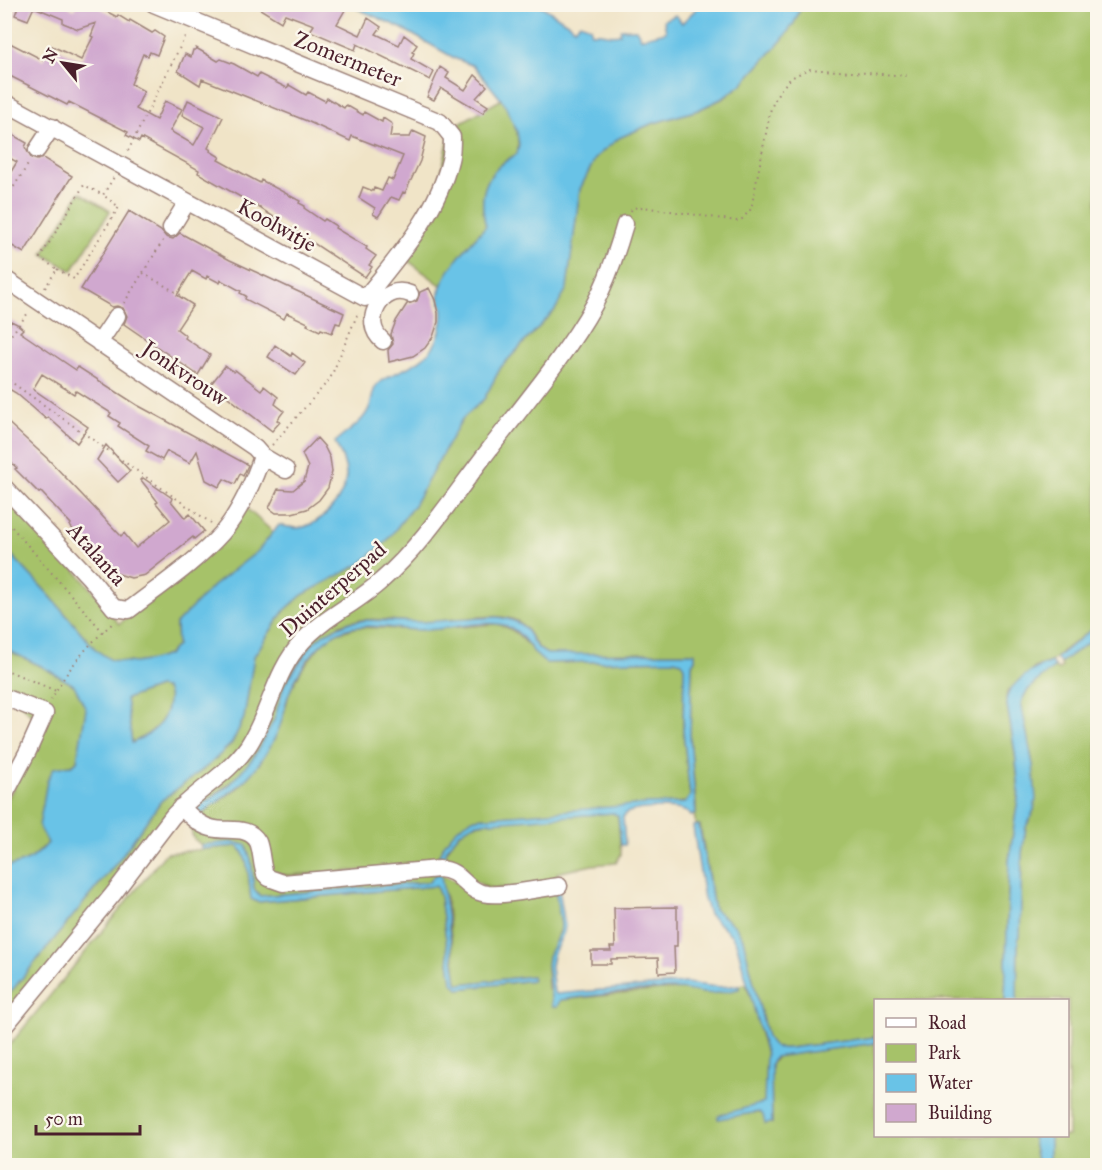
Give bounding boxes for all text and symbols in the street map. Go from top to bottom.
street label: Zomermeter [290,25,406,93]
north arrow [33,33,93,93]
text: N [39,45,62,66]
street label: Koolwitje [233,192,321,258]
street label: Jonkvrouw [135,333,234,412]
street label: Atalanta [61,516,133,592]
street label: Duinterperpad [274,536,392,642]
legend [874,999,1069,1137]
text: Road [928,1012,966,1034]
text: Park [928,1042,961,1064]
text: Water [928,1072,973,1094]
scale bar [36,1098,140,1136]
text: Building [928,1102,992,1125]
text: 50 m [45,1108,83,1130]

